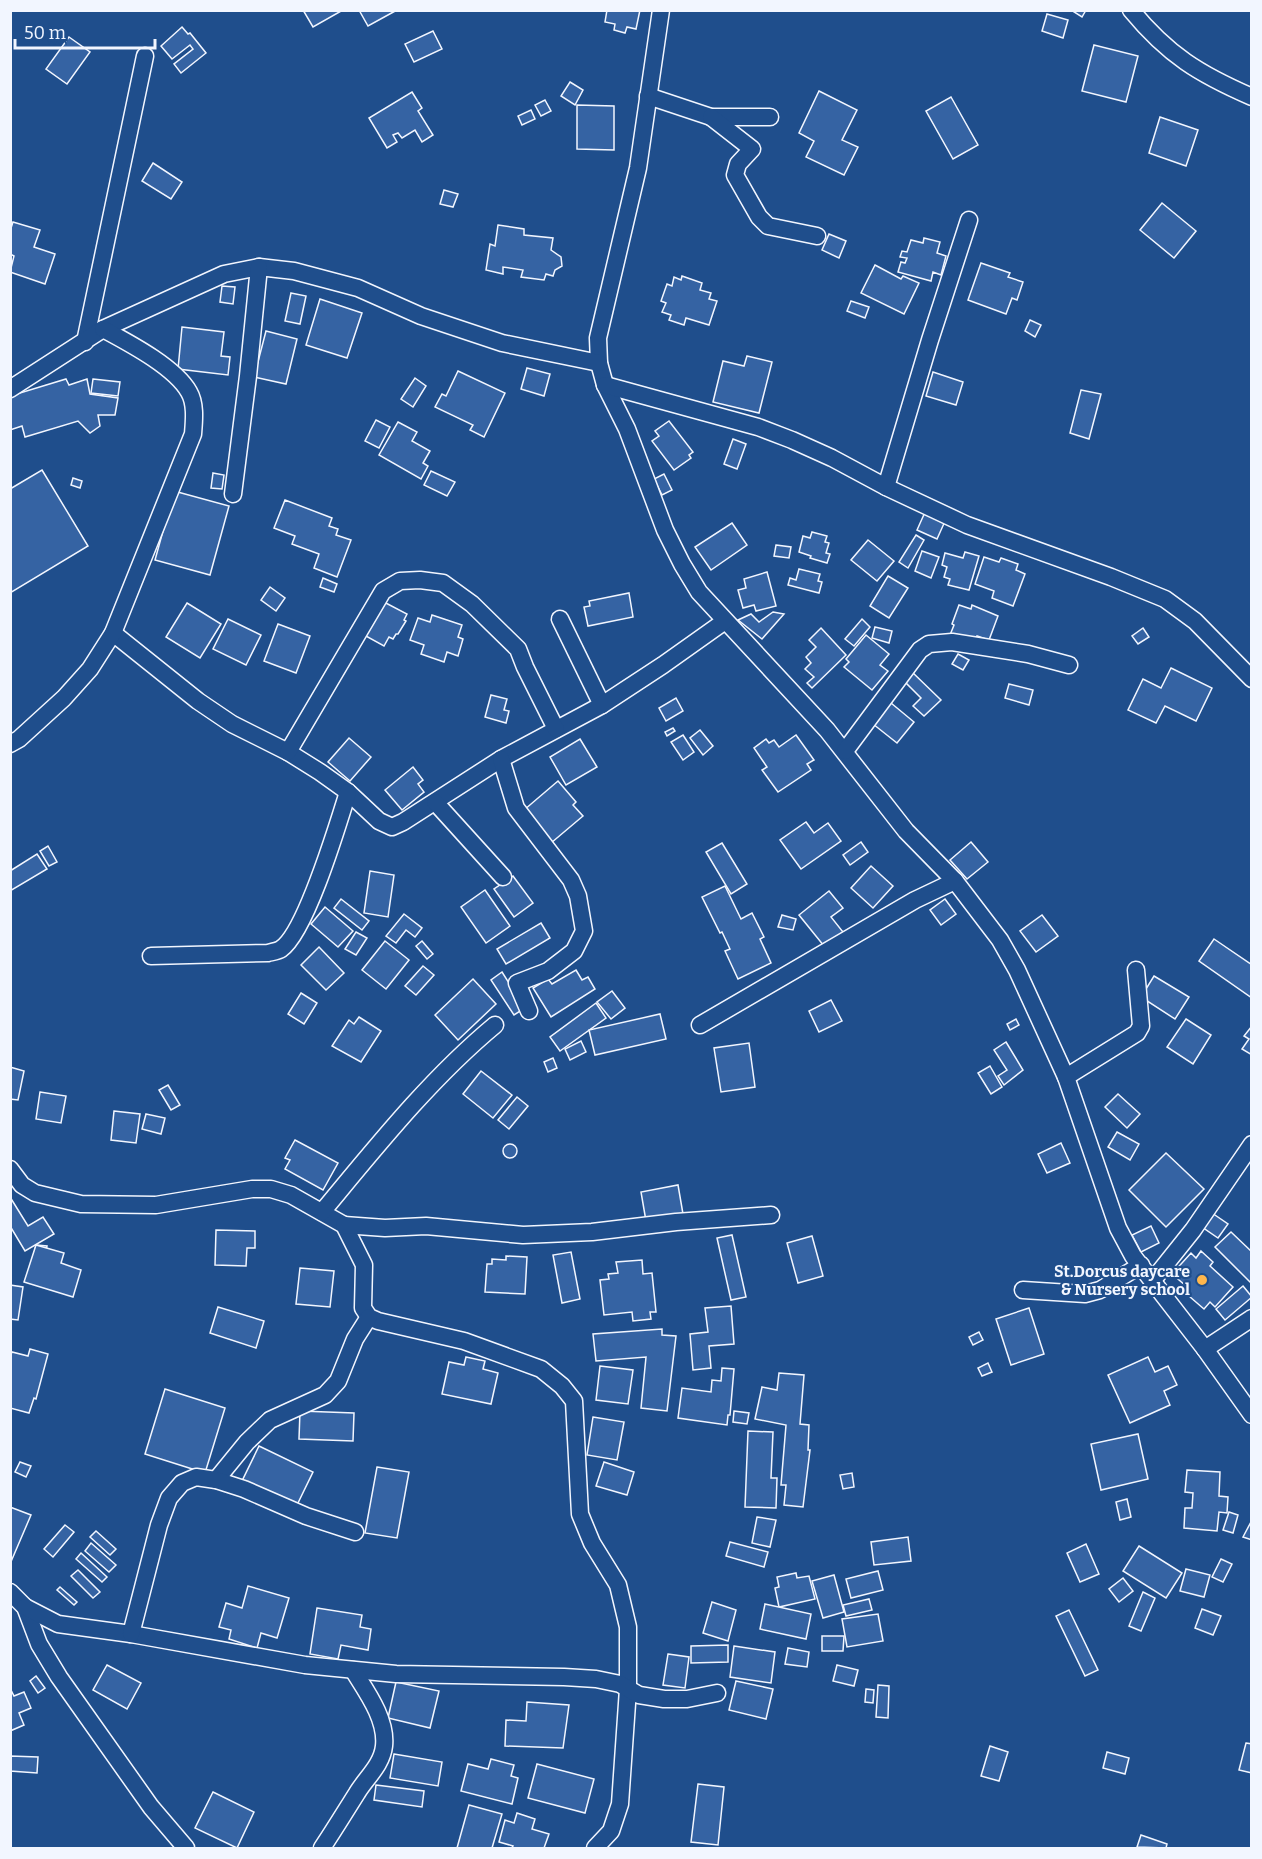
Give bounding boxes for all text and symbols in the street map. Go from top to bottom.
scale bar [15,12,154,50]
text: 50 m [24,22,66,44]
place label: St.Dorcus daycare & Nursery school [1054,1262,1190,1299]
marker: St.Dorcus daycare & Nursery school [1195,1273,1209,1287]

